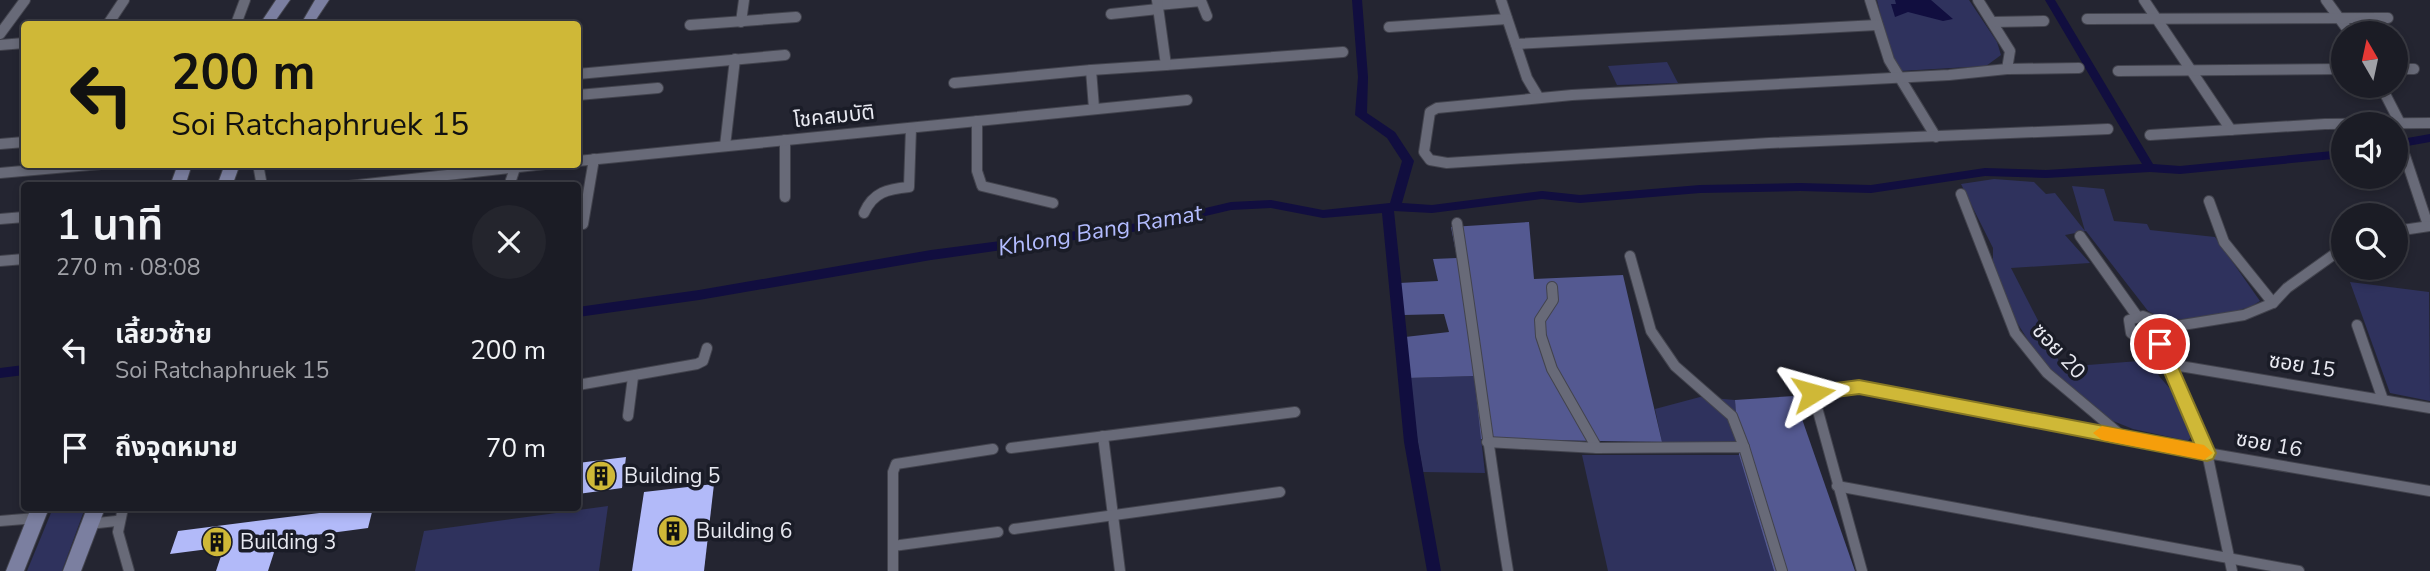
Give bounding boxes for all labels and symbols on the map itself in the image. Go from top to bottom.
north arrow [2331,21,2408,98]
street label: โชคสมบัติ [792,98,876,134]
water label: Khlong Bang Ramat [995,197,1206,264]
pin [2130,314,2190,374]
street label: ซอย 20 [2026,317,2092,385]
street label: ซอย 15 [2267,346,2337,384]
position arrow [1776,356,1850,430]
street label: ซอย 16 [2234,424,2304,464]
building icon: Building 5 [584,459,618,493]
place label: Building 5 [624,462,720,490]
building icon: Building 6 [656,514,690,548]
place label: Building 6 [696,517,792,545]
building icon: Building 3 [200,525,234,559]
place label: Building 3 [240,528,336,556]

